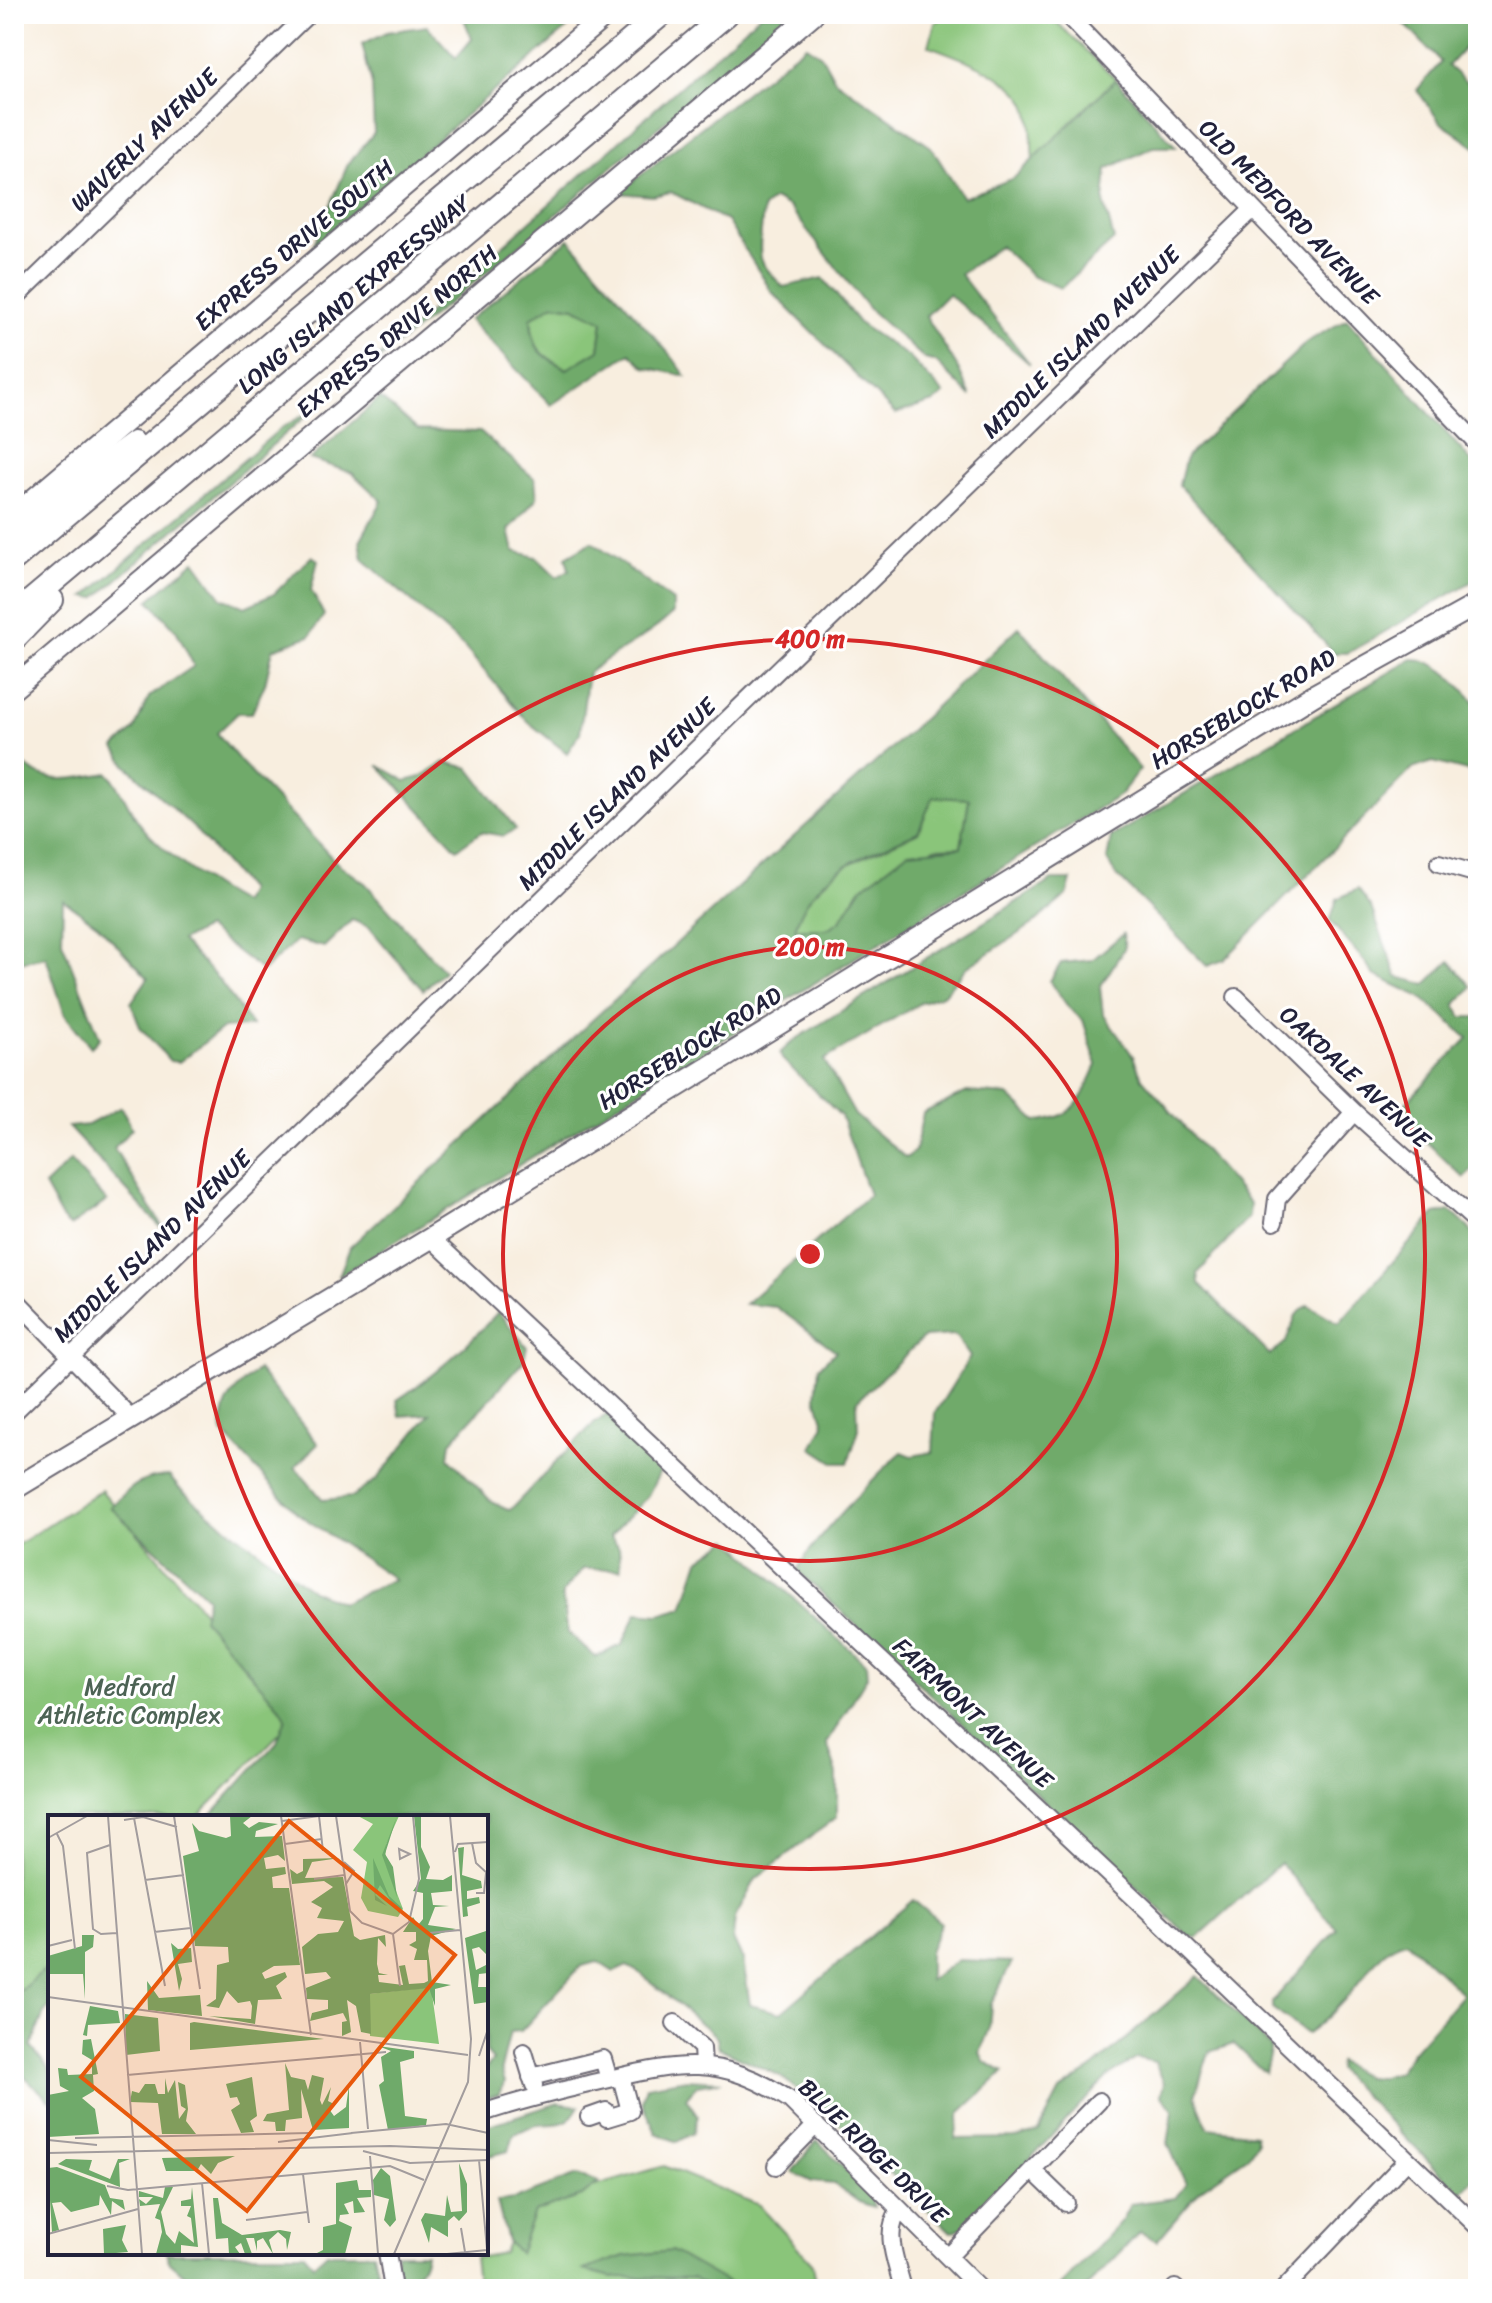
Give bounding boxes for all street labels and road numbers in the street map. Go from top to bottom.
street label: WAVERLY AVENUE [60,56,229,222]
street label: OLD MEDFORD AVENUE [1188,109,1391,316]
street label: EXPRESS DRIVE SOUTH [184,148,404,342]
street label: LONG ISLAND EXPRESSWAY [227,183,481,405]
street label: EXPRESS DRIVE NORTH [286,233,508,429]
street label: MIDDLE ISLAND AVENUE [971,234,1192,449]
street label: HORSEBLOCK ROAD [1142,637,1344,781]
street label: MIDDLE ISLAND AVENUE [507,686,728,901]
street label: HORSEBLOCK ROAD [590,974,790,1122]
street label: OAKDALE AVENUE [1269,995,1442,1160]
street label: MIDDLE ISLAND AVENUE [42,1138,263,1353]
street label: FAIRMONT AVENUE [883,1627,1065,1800]
street label: BLUE RIDGE DRIVE [788,2068,959,2235]

